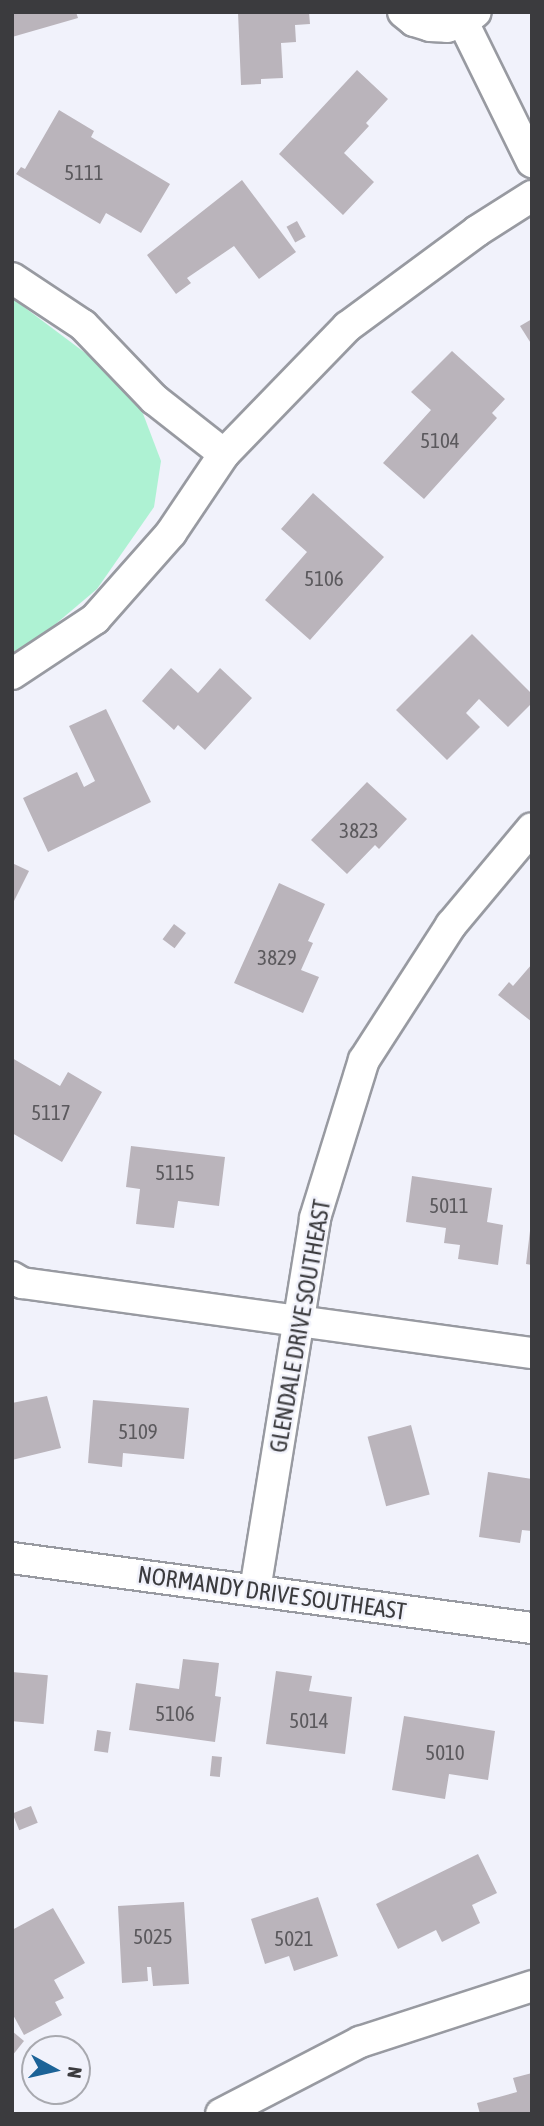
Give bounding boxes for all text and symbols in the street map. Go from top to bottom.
house number: 5111 [64,159,104,185]
house number: 5104 [420,427,460,453]
house number: 5106 [304,565,344,591]
house number: 3823 [339,817,379,843]
house number: 3829 [257,944,297,970]
house number: 5117 [31,1099,71,1125]
house number: 5115 [155,1159,195,1185]
house number: 5011 [429,1192,469,1218]
street label: GLENDALE DRIVE SOUTHEAST [264,1197,336,1455]
house number: 5109 [118,1418,158,1444]
street label: NORMANDY DRIVE SOUTHEAST [136,1560,408,1626]
house number: 5106 [155,1700,195,1726]
house number: 5014 [289,1707,329,1733]
house number: 5010 [425,1739,465,1765]
house number: 5025 [133,1923,173,1949]
house number: 5021 [274,1925,314,1951]
north arrow [21,2035,91,2105]
text: N [63,2066,86,2080]

